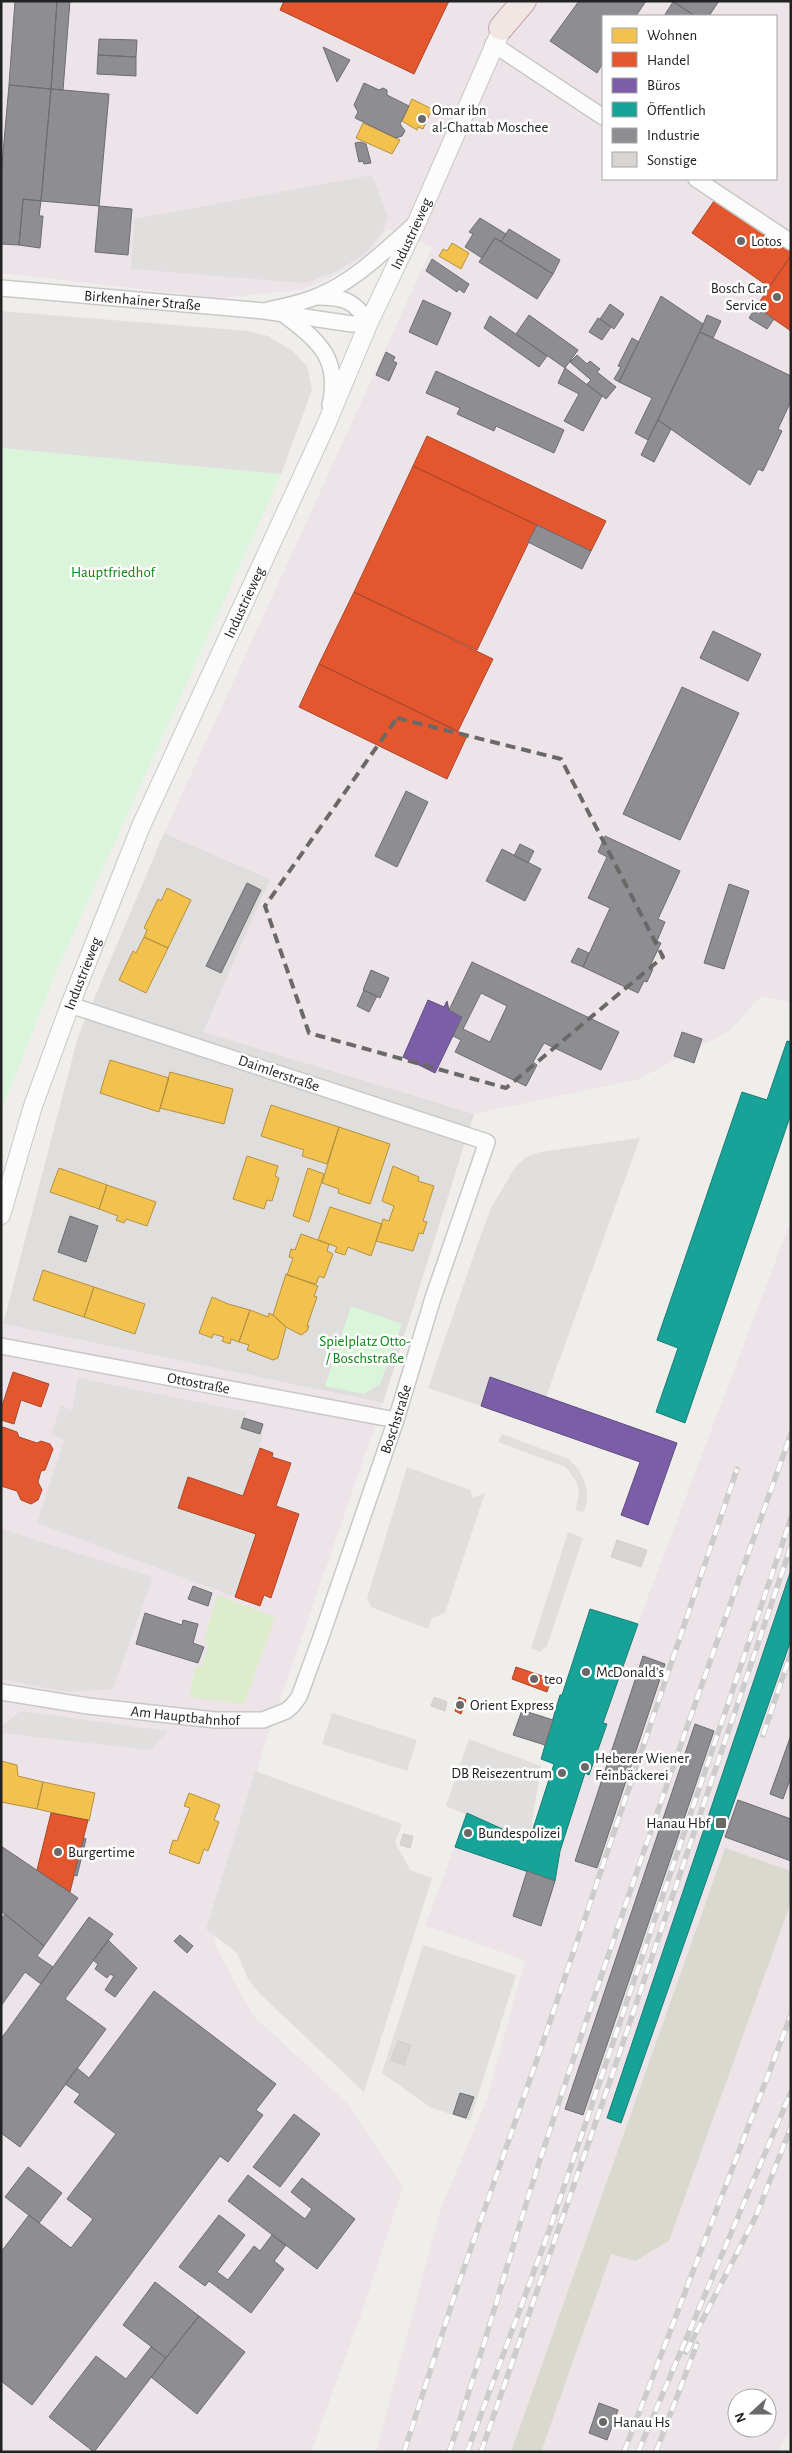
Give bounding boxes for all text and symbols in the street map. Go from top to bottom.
legend [602,15,777,180]
text: Wohnen [647,28,697,43]
text: Handel [647,53,690,68]
text: Büros [647,78,680,93]
text: Öffentlich [647,101,706,118]
place label: Omar ibn al-Chattab Moschee [432,103,548,135]
marker: Omar ibn al-Chattab Moschee [416,113,428,125]
text: Industrie [647,128,700,143]
text: Sonstige [647,153,697,168]
street label: Industrieweg [388,195,435,272]
place label: Lotos [751,234,782,249]
marker: Lotos [735,235,747,247]
place label: Bosch Car Service [711,281,767,313]
street label: Birkenhainer Straße [83,288,201,313]
marker: Bosch Car Service [771,291,783,303]
street label: Industrieweg [222,564,268,641]
park label: Hauptfriedhof [71,565,156,580]
street label: Industrieweg [62,935,104,1012]
street label: Daimlerstraße [236,1053,321,1094]
park label: Spielplatz Otto- / Boschstraße [319,1334,411,1366]
street label: Ottostraße [166,1370,231,1397]
street label: Boschstraße [378,1383,414,1456]
place label: McDonald's [596,1665,664,1680]
marker: McDonald's [580,1666,592,1678]
place label: teo [544,1672,563,1687]
marker: teo [528,1673,540,1685]
place label: Orient Express [470,1698,554,1713]
marker: Orient Express [454,1699,466,1711]
street label: Am Hauptbahnhof [130,1704,241,1728]
place label: Heberer Wiener Feinbäckerei [595,1751,689,1783]
marker: Heberer Wiener Feinbäckerei [579,1761,591,1773]
place label: DB Reisezentrum [451,1766,552,1781]
marker: DB Reisezentrum [556,1767,568,1779]
place label: Hanau Hbf [646,1816,711,1831]
marker: Hanau Hbf [714,1816,728,1830]
place label: Bundespolizei [478,1826,560,1841]
marker: Bundespolizei [462,1827,474,1839]
place label: Burgertime [68,1845,135,1860]
marker: Burgertime [52,1846,64,1858]
north arrow [727,2388,777,2438]
text: N [733,2410,749,2424]
place label: Hanau Hs [613,2415,670,2430]
marker: Hanau Hs [597,2416,609,2428]

